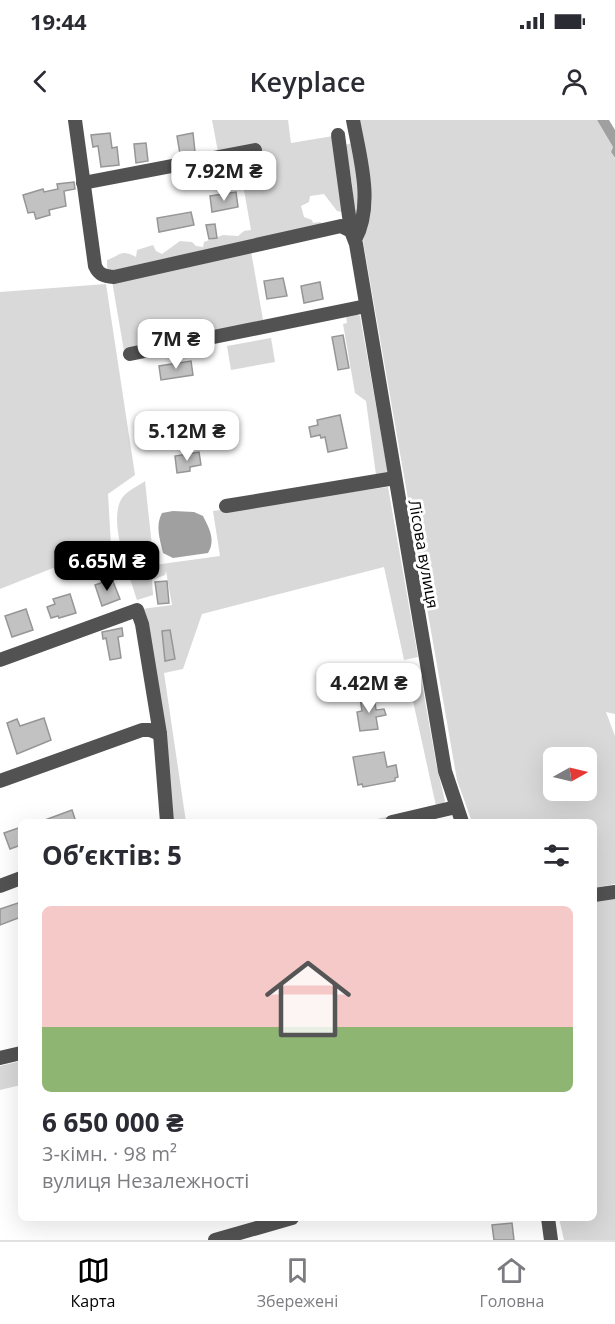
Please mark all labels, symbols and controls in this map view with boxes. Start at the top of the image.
text: 19:44 [30,6,87,36]
text: Keyplace [249,63,366,100]
icon: back [24,65,57,98]
icon: person [558,65,591,98]
pin: 7.92M ₴ [169,151,279,202]
text: 7.92M ₴ [185,157,263,184]
pin: 7M ₴ [140,319,212,370]
text: 7M ₴ [152,325,200,352]
pin: 5.12M ₴ [132,411,242,462]
text: 5.12M ₴ [148,417,226,444]
street label: Лісова вулиця [404,498,444,610]
pin: 6.65M ₴ [52,541,162,592]
text: 6.65M ₴ [68,547,146,574]
pin: 4.42M ₴ [314,663,424,714]
text: 4.42M ₴ [330,669,408,696]
north arrow [543,747,597,801]
map controls [543,747,597,801]
text: Об’єктів: 5 [42,837,182,873]
icon: filters [540,839,573,872]
icon: home [254,945,362,1053]
text: 6 650 000 ₴ [42,1104,184,1140]
text: 3-кімн. · 98 m² [42,1140,177,1167]
text: вулиця Незалежності [42,1167,249,1194]
tab: Карта [71,1254,115,1312]
tab: Збережені [257,1254,338,1312]
tab: Головна [479,1254,544,1312]

